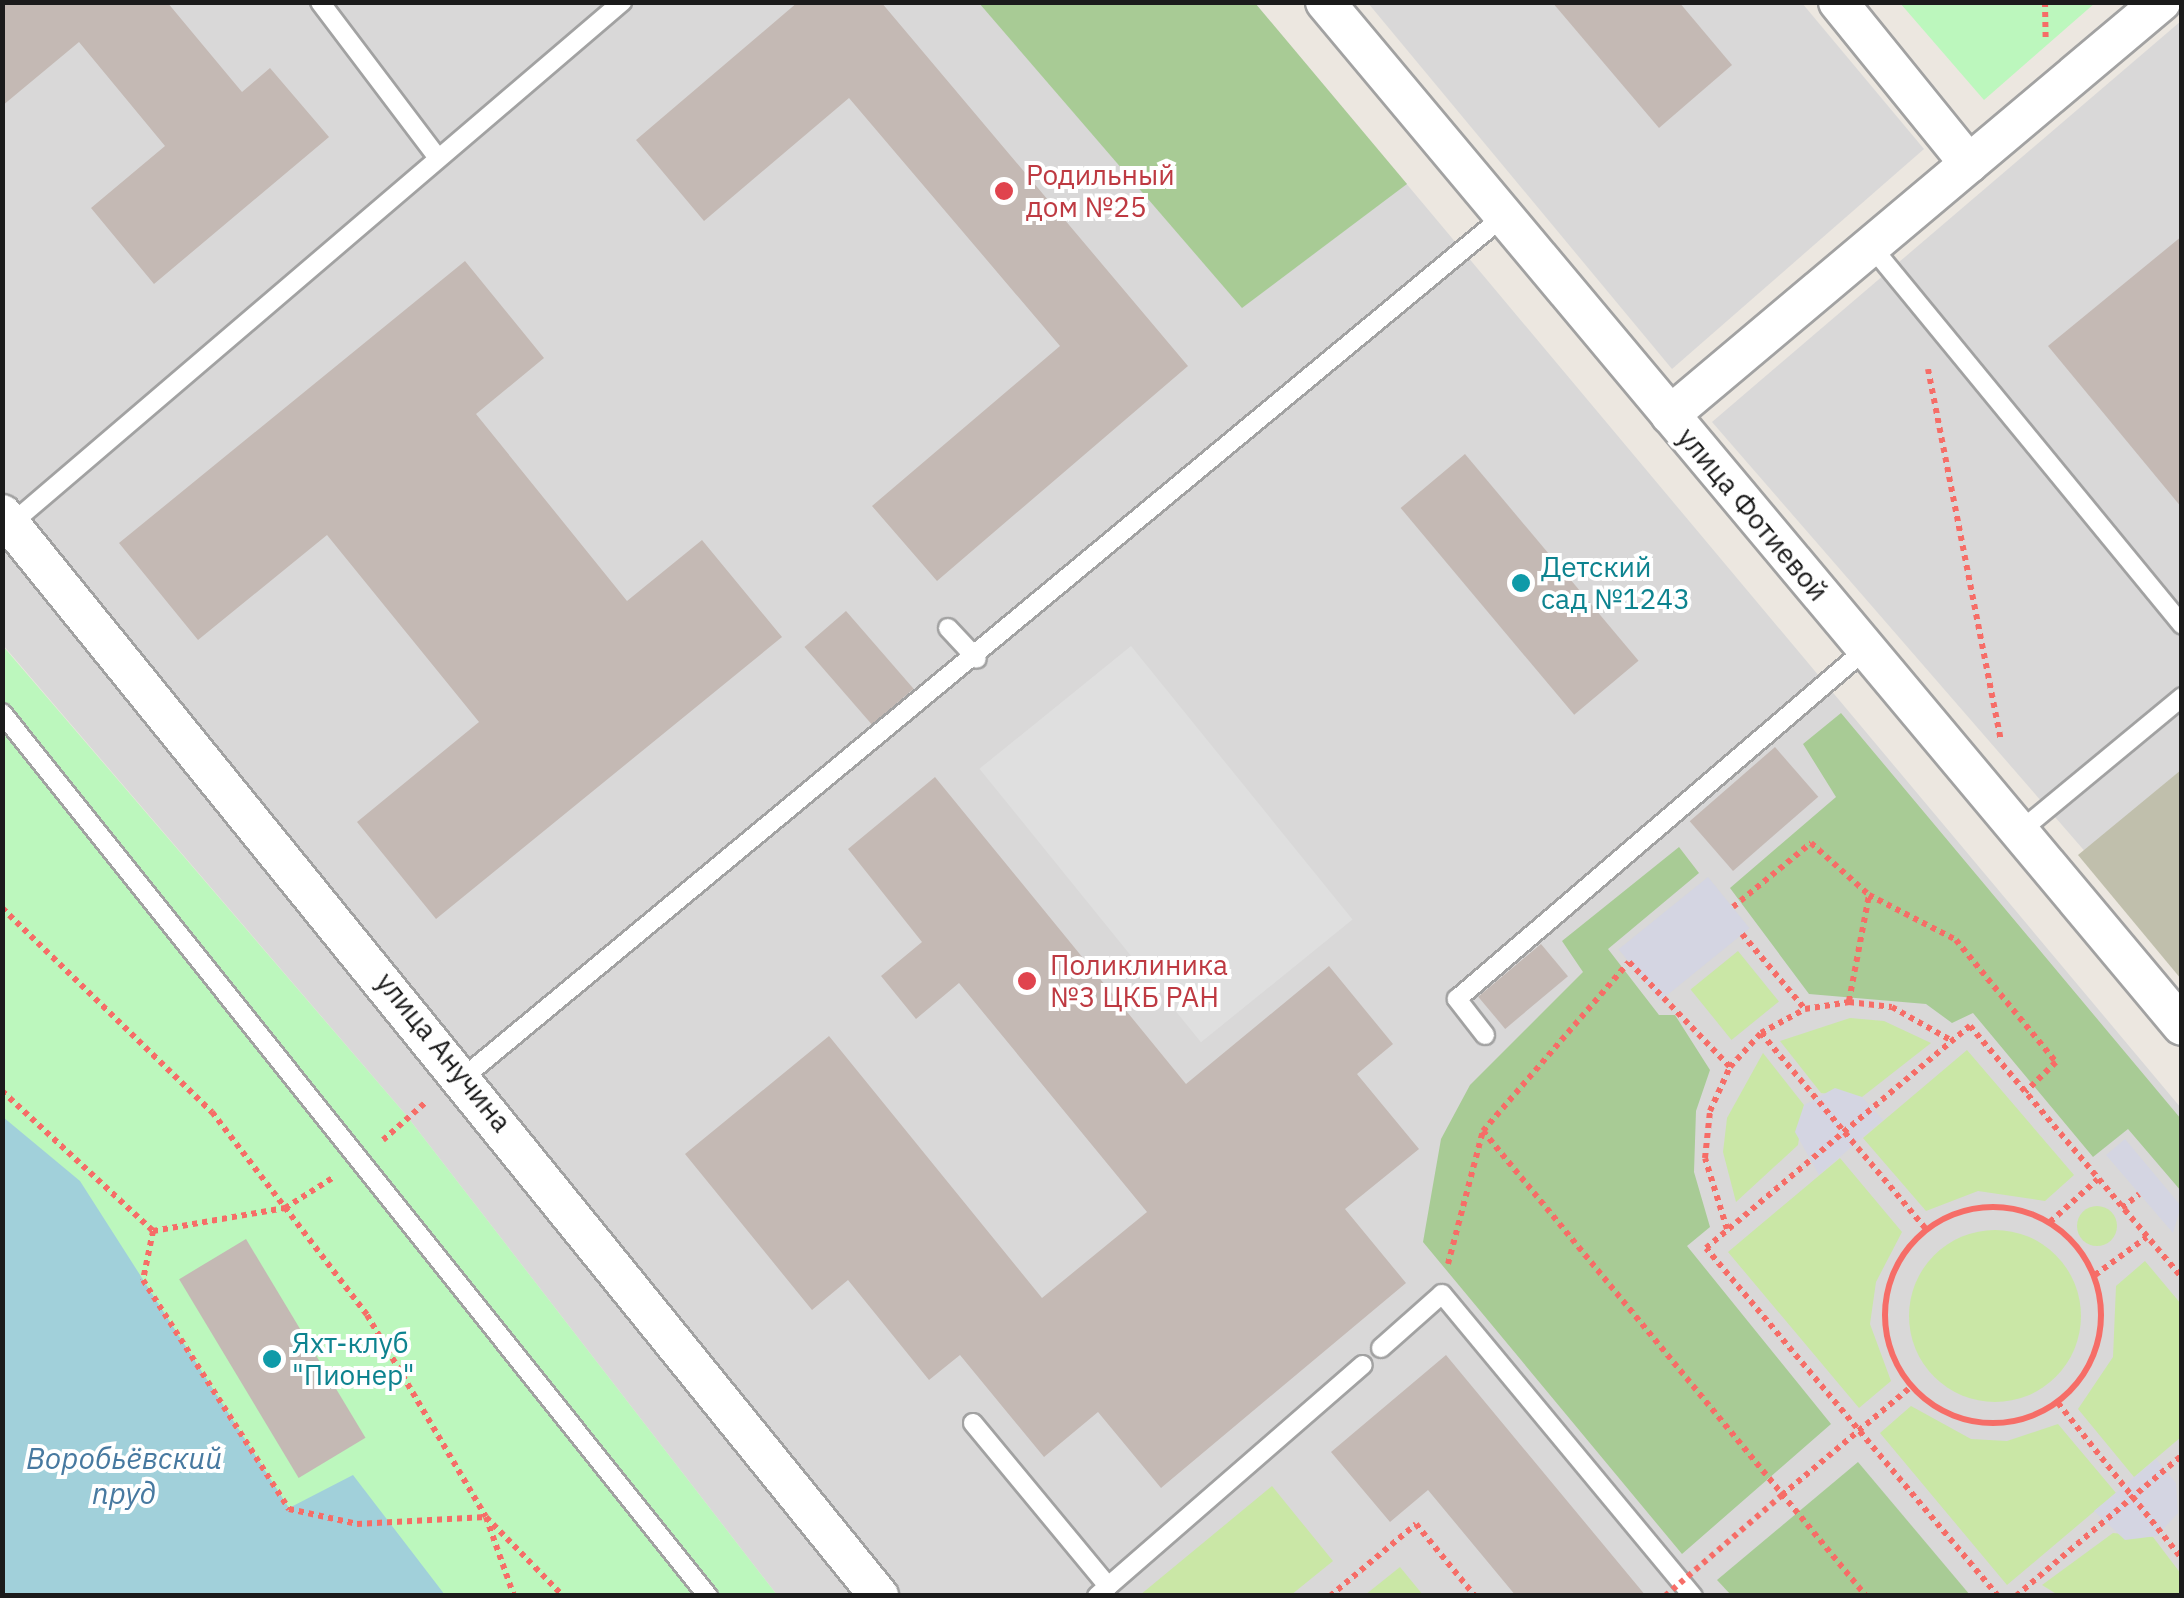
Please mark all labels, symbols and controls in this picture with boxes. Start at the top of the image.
place label: Родильный дом №25 [1026,158,1175,224]
marker: Родильный дом №25 [991,178,1017,204]
street label: улица Фотиевой [1671,420,1835,608]
place label: Детский сад №1243 [1541,550,1690,616]
marker: Детский сад №1243 [1510,572,1532,594]
place label: Поликлиника №3 ЦКБ РАН [1050,948,1228,1014]
street label: улица Анучина [369,965,519,1139]
marker: Поликлиника №3 ЦКБ РАН [1014,968,1040,994]
place label: Яхт-клуб "Пионер" [292,1326,415,1392]
marker: Яхт-клуб "Пионер" [261,1348,283,1370]
water label: Воробьёвский пруд [26,1440,222,1510]

